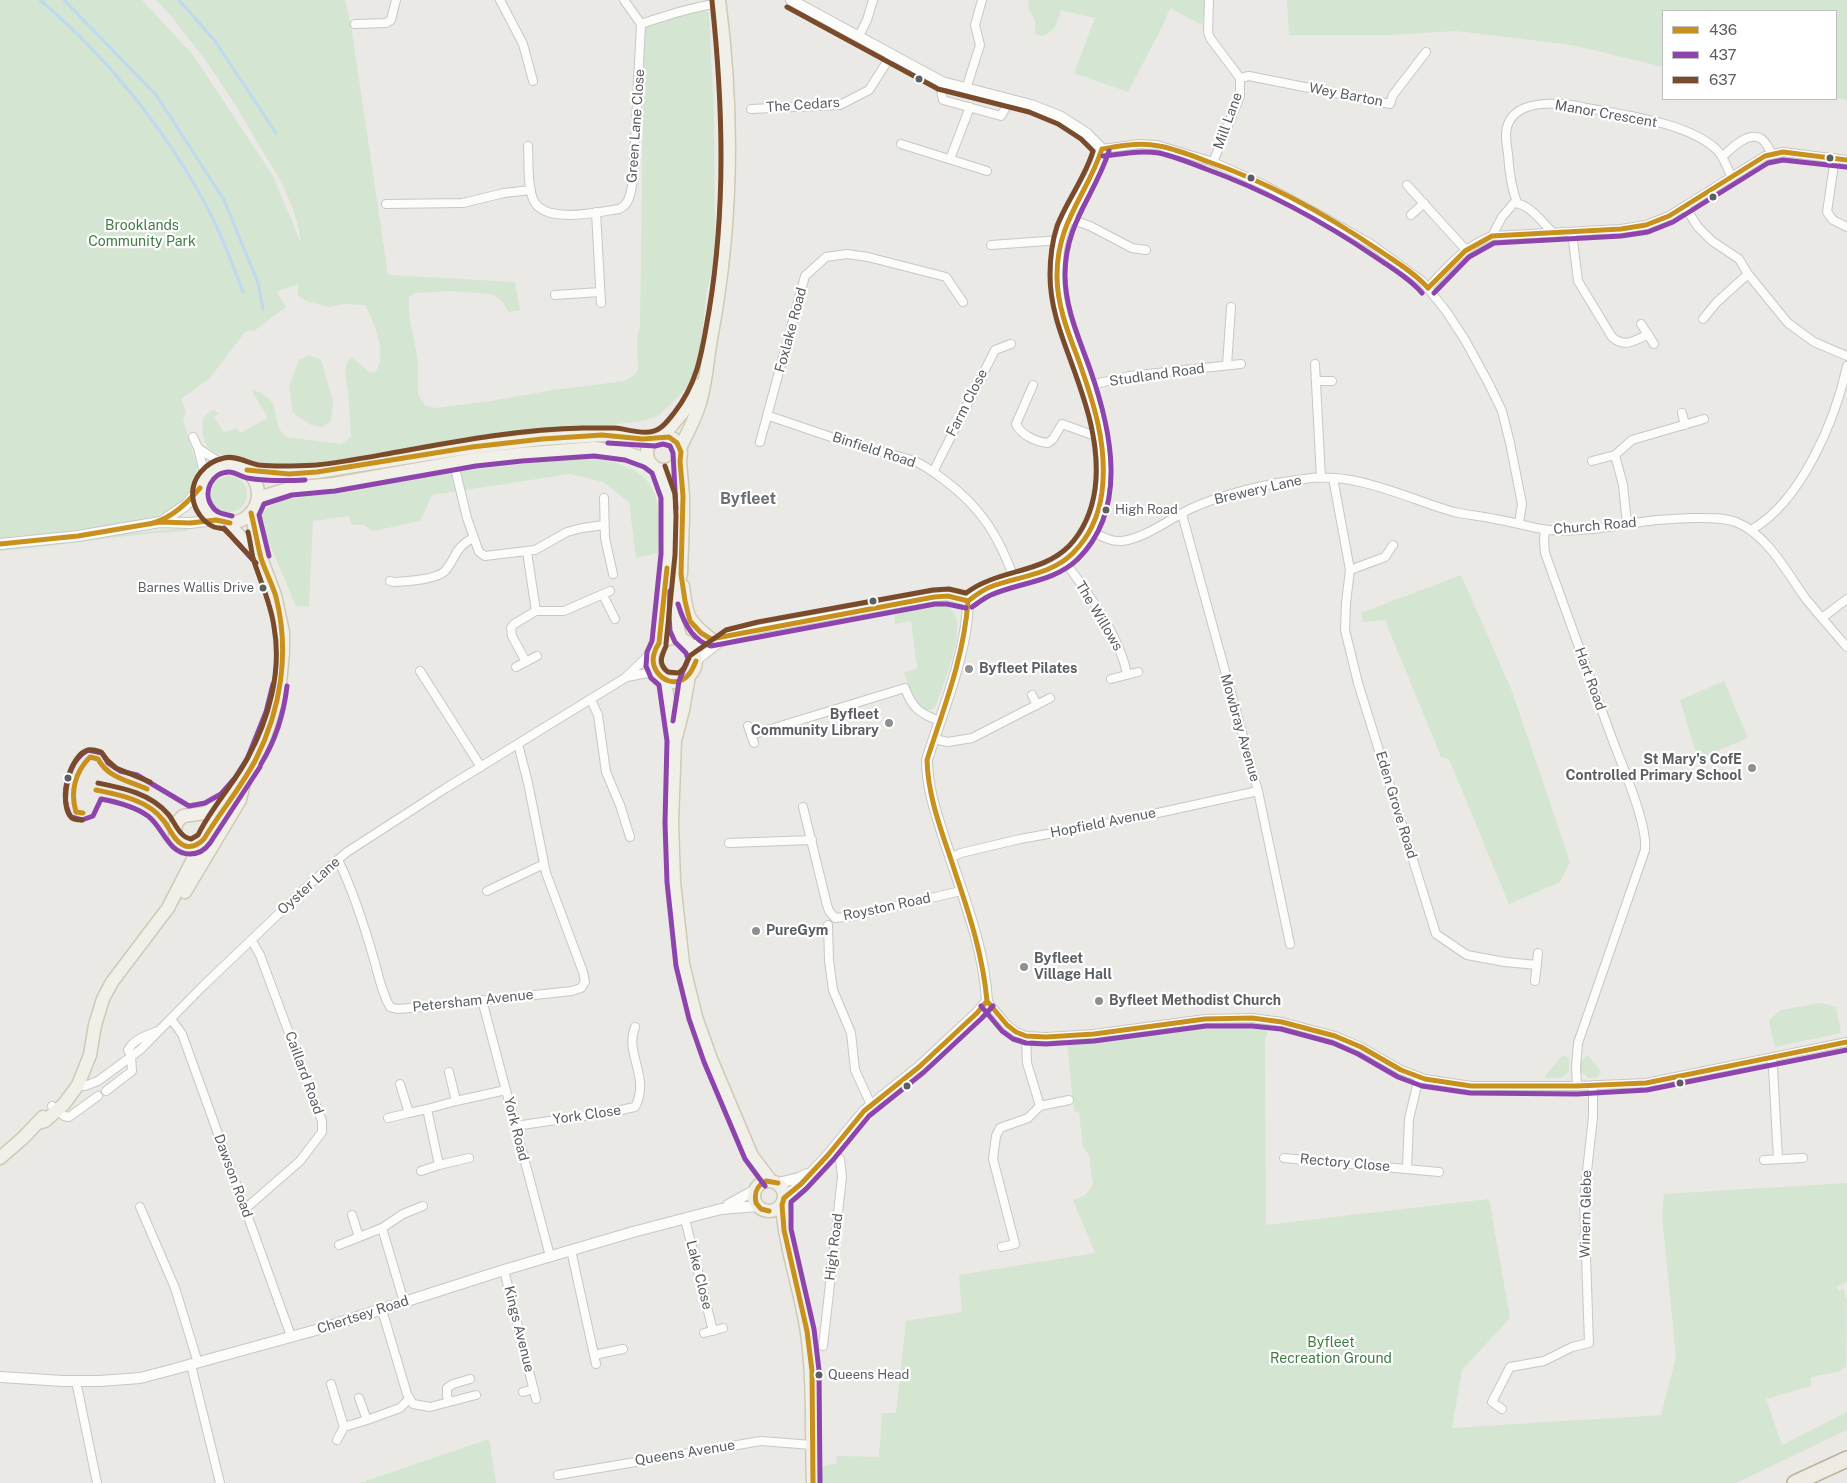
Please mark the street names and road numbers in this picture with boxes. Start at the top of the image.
street label: Green Lane Close [624,68,648,184]
street label: Wey Barton [1308,80,1384,110]
street label: Mill Lane [1210,90,1246,152]
street label: The Cedars [766,94,840,116]
street label: Manor Crescent [1554,97,1658,131]
street label: Foxlake Road [772,286,810,374]
street label: Studland Road [1108,360,1206,390]
street label: Farm Close [943,367,991,439]
street label: Binfield Road [830,429,918,471]
street label: Brewery Lane [1213,472,1303,508]
street label: Church Road [1553,514,1637,538]
street label: The Willows [1072,578,1126,654]
street label: Hart Road [1571,645,1609,713]
street label: Mowbray Avenue [1217,672,1263,784]
street label: Eden Grove Road [1372,749,1420,861]
street label: Hopfield Avenue [1049,805,1157,841]
street label: Oyster Lane [274,854,344,918]
street label: Royston Road [842,890,932,924]
street label: Petersham Avenue [412,986,534,1016]
street label: Caillard Road [281,1029,327,1117]
street label: York Road [500,1095,532,1163]
street label: York Close [552,1102,622,1128]
street label: Dawson Road [210,1132,256,1220]
street label: Rectory Close [1299,1151,1391,1175]
street label: Winern Glebe [1577,1170,1595,1258]
street label: High Road [822,1212,846,1282]
street label: Lake Close [682,1239,716,1311]
street label: Kings Avenue [500,1284,538,1374]
street label: Chertsey Road [315,1292,411,1338]
street label: Queens Avenue [634,1437,736,1469]

